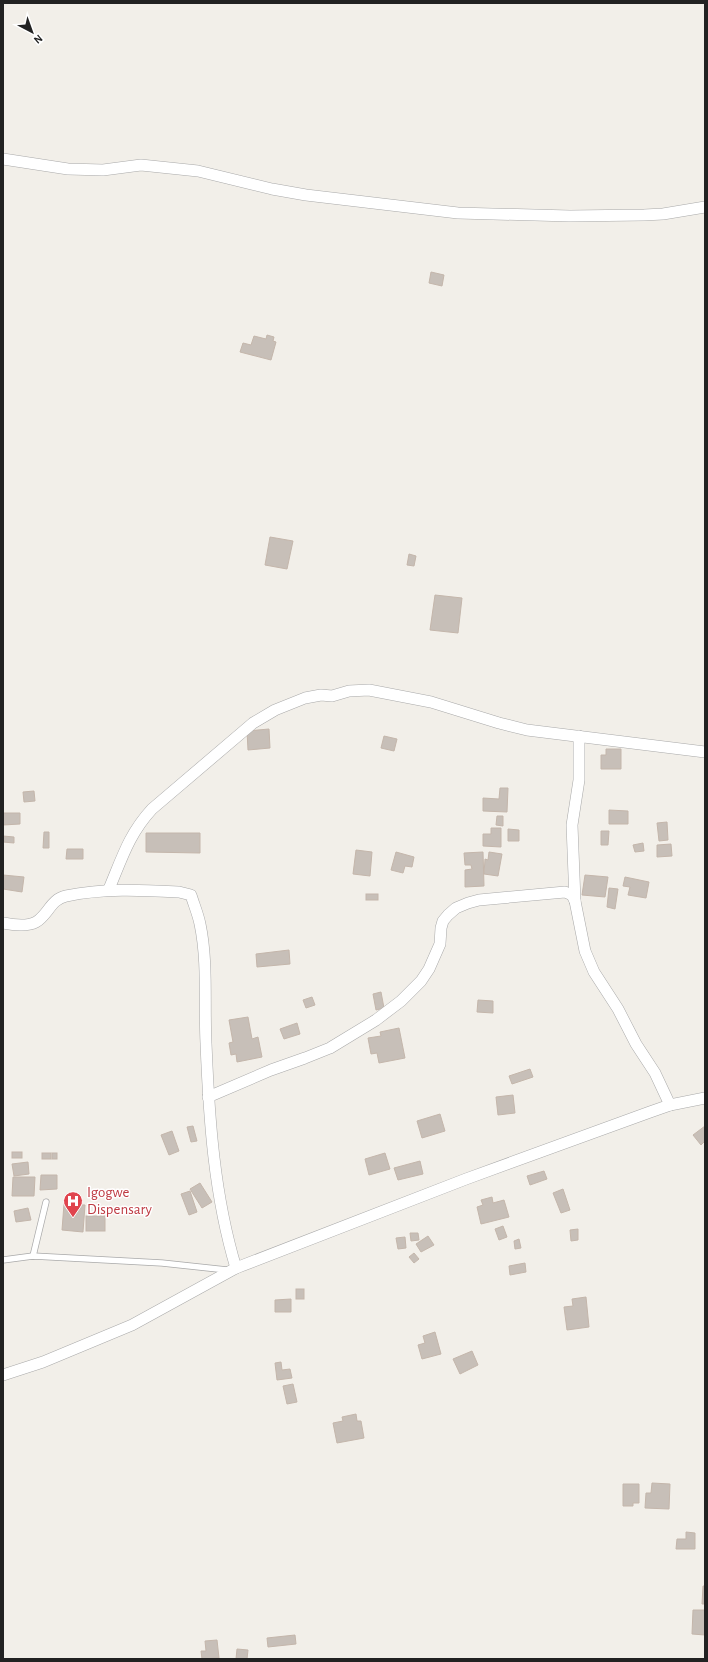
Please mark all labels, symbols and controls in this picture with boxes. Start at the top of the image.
north arrow [12,12,52,52]
text: N [32,33,45,46]
place label: Igogwe Dispensary [87,1185,153,1217]
hospital icon: Igogwe Dispensary [62,1190,84,1218]

